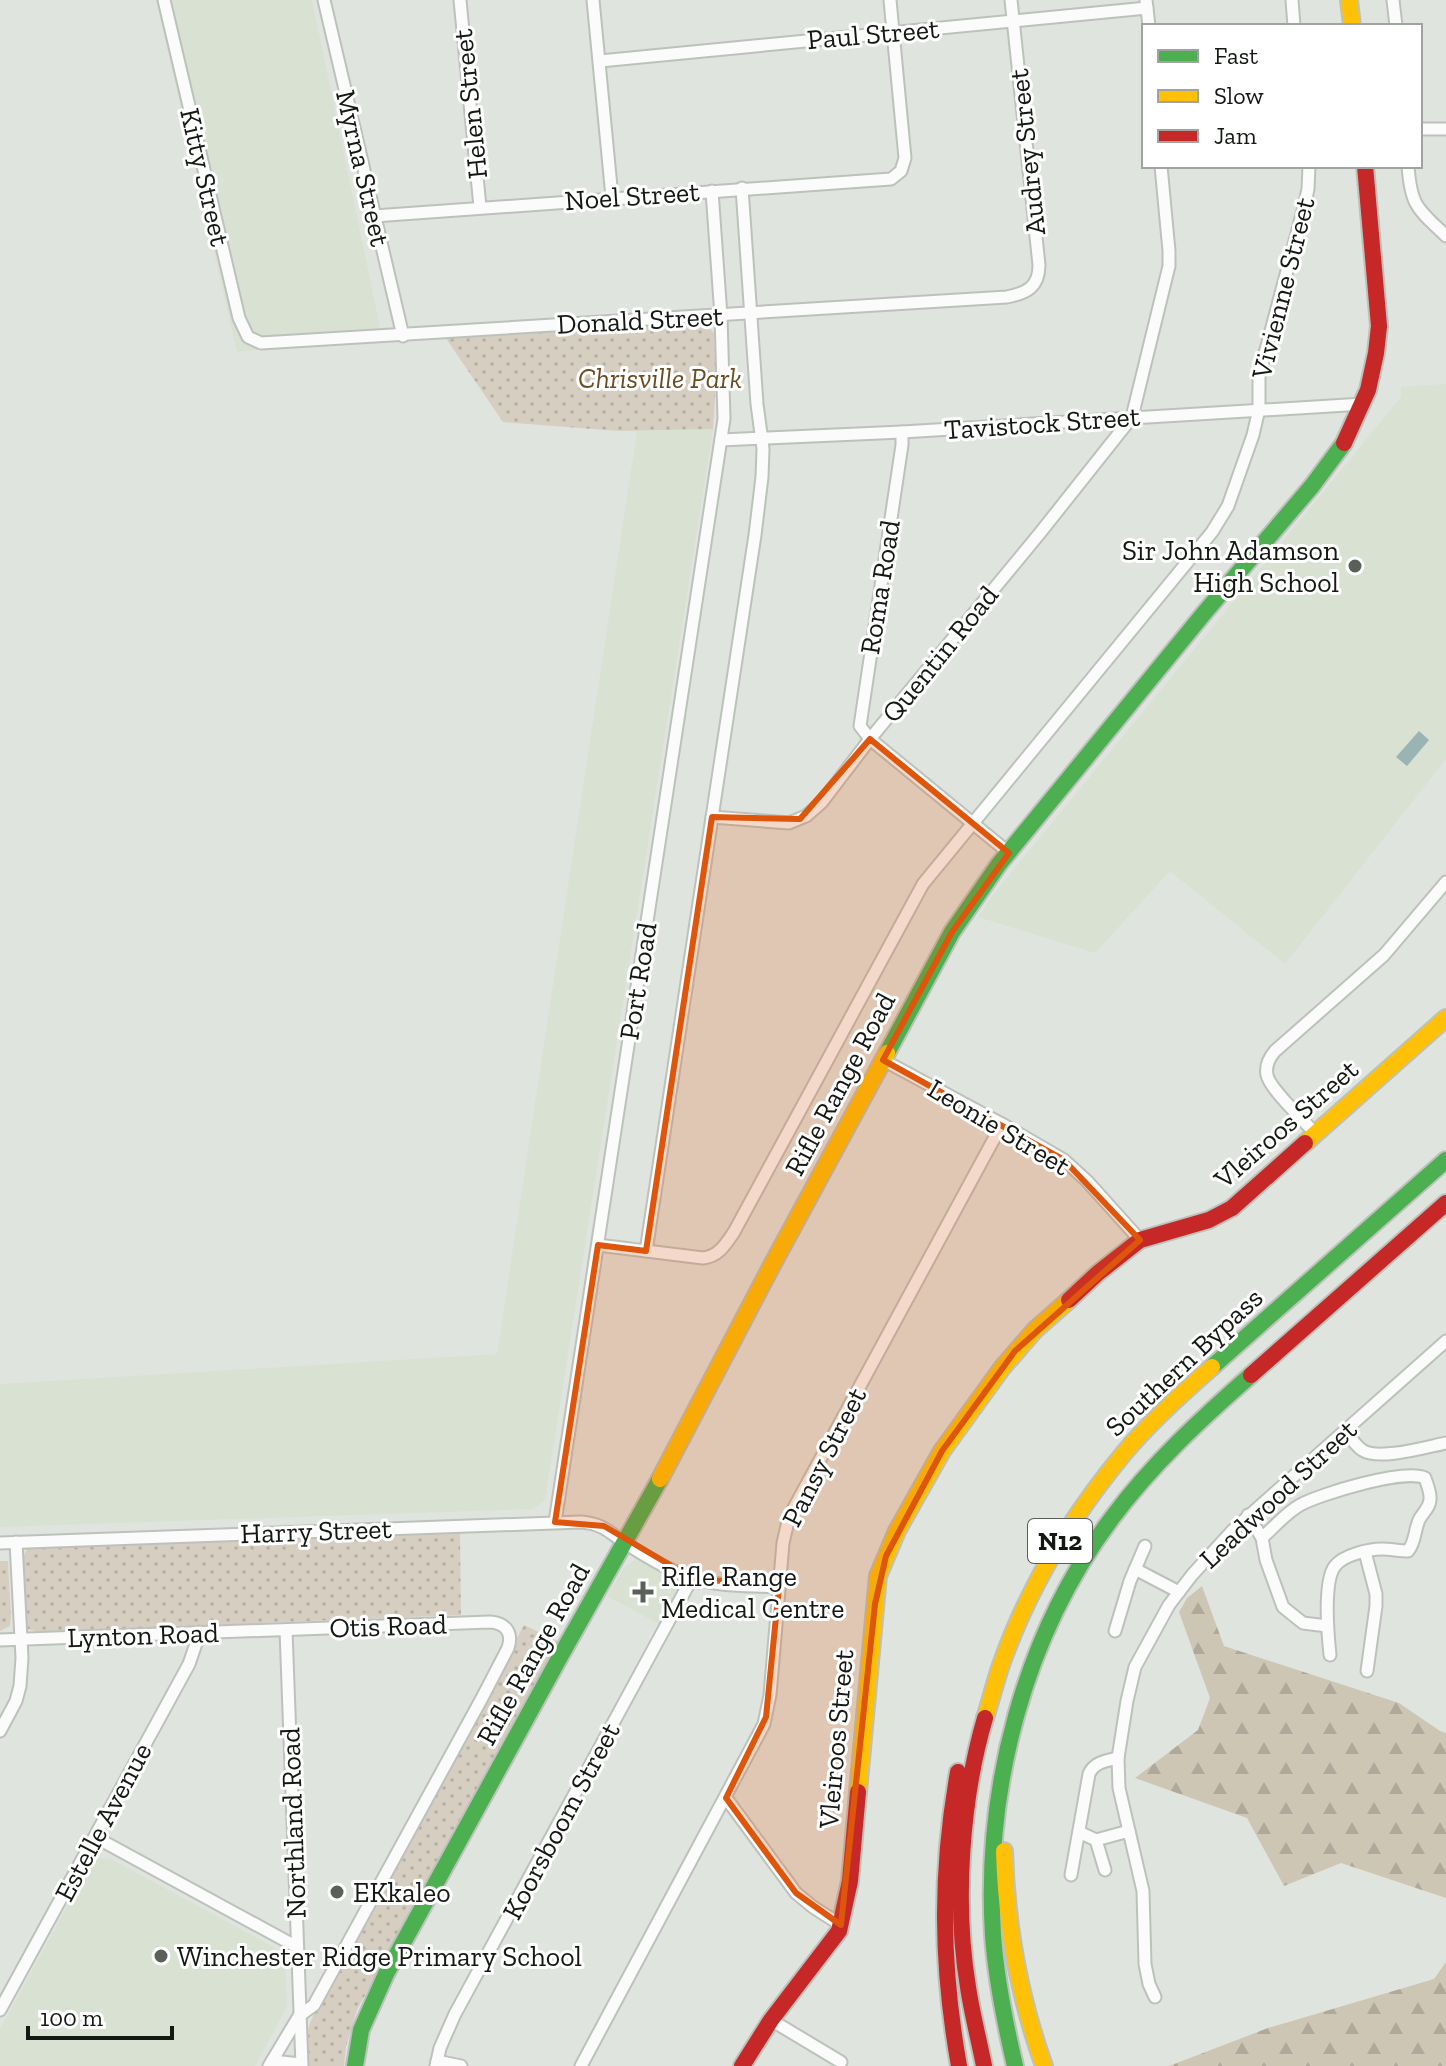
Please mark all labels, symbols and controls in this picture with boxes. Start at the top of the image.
street label: Paul Street [805,12,941,56]
legend [1142,24,1422,168]
street label: Helen Street [446,27,494,181]
text: Fast [1214,41,1258,70]
street label: Audrey Street [1002,67,1052,237]
text: Slow [1214,81,1264,110]
street label: Myrna Street [329,87,397,250]
street label: Kitty Street [173,105,237,250]
text: Jam [1214,121,1257,150]
street label: Noel Street [563,175,701,217]
street label: Vivienne Street [1244,193,1322,383]
street label: Donald Street [556,299,725,341]
park label: Chrisville Park [578,362,742,395]
street label: Tavistock Street [943,400,1142,446]
street label: Roma Road [853,517,907,657]
place label: Sir John Adamson High School [1122,534,1339,599]
marker: Sir John Adamson High School [1346,557,1364,575]
street label: Quentin Road [875,579,1005,729]
street label: Port Road [612,920,664,1042]
street label: Rifle Range Road [778,987,902,1181]
street label: Vleiroos Street [1207,1052,1365,1196]
street label: Leonie Street [922,1072,1077,1183]
street label: Southern Bypass [1099,1281,1269,1443]
street label: Pansy Street [775,1381,873,1532]
street label: Leadwood Street [1193,1412,1364,1575]
street label: Harry Street [240,1512,393,1550]
road number: N12 [1028,1519,1092,1563]
street label: Rifle Range Road [469,1557,597,1751]
place label: Rifle Range Medical Centre [661,1560,844,1625]
marker: Rifle Range Medical Centre [632,1581,654,1603]
street label: Otis Road [329,1607,447,1645]
street label: Lynton Road [67,1616,219,1654]
street label: Vleiroos Street [812,1648,860,1831]
street label: Koorsboom Street [495,1716,627,1925]
street label: Northland Road [273,1727,313,1919]
street label: Estelle Avenue [47,1737,159,1907]
place label: EKkaleo [353,1876,451,1909]
marker: EKkaleo [328,1883,346,1901]
place label: Winchester Ridge Primary School [177,1940,582,1973]
marker: Winchester Ridge Primary School [152,1947,170,1965]
scale bar [28,1990,172,2040]
text: 100 m [40,2003,103,2032]

